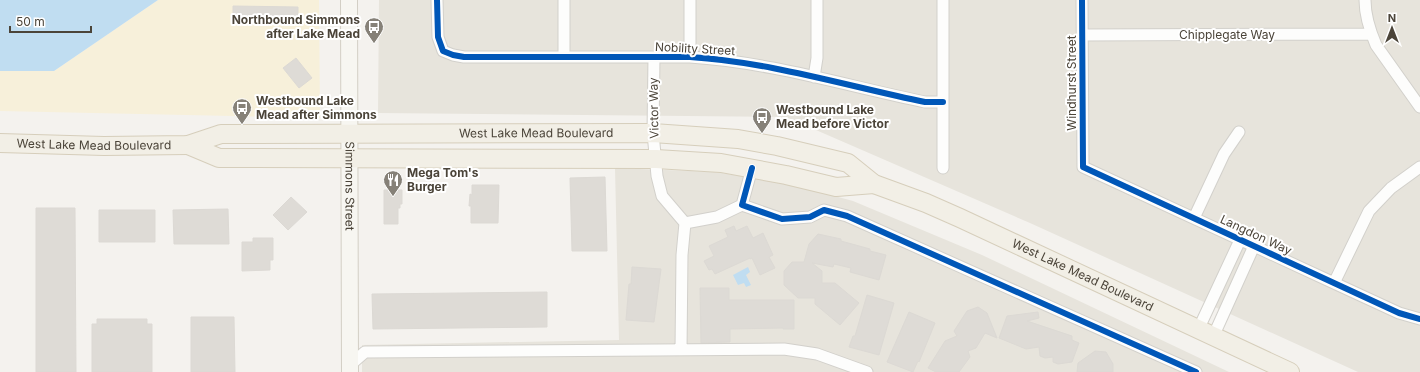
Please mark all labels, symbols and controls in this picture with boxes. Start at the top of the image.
scale bar [10,8,91,34]
north arrow [1372,8,1412,48]
text: N [1388,11,1396,25]
place label: Northbound Simmons after Lake Mead [232,12,360,41]
text: 50 m [16,14,45,29]
bus stop icon: Northbound Simmons after Lake Mead [363,16,385,44]
street label: Chipplegate Way [1179,27,1275,42]
street label: Windhurst Street [1064,35,1079,131]
street label: Nobility Street [654,39,736,58]
street label: Victor Way [645,77,662,139]
place label: Westbound Lake Mead after Simmons [256,93,377,122]
bus stop icon: Westbound Lake Mead after Simmons [231,97,253,125]
place label: Westbound Lake Mead before Victor [776,102,889,131]
bus stop icon: Westbound Lake Mead before Victor [751,106,773,134]
street label: West Lake Mead Boulevard [459,125,613,140]
street label: West Lake Mead Boulevard [17,135,171,153]
street label: Simmons Street [342,141,358,231]
place label: Mega Tom's Burger [407,165,479,194]
restaurant icon: Mega Tom's Burger [382,169,404,197]
street label: Langdon Way [1218,211,1295,258]
street label: West Lake Mead Boulevard [1010,235,1156,314]

